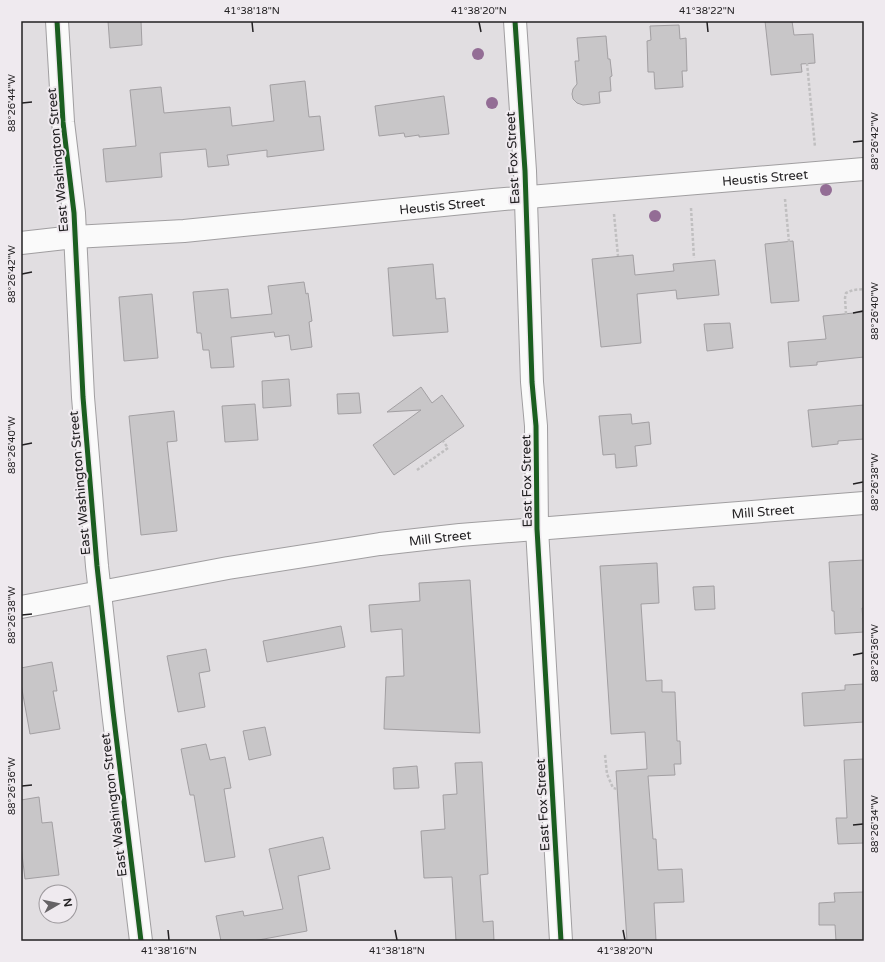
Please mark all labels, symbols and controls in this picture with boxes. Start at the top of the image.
text: 41°38'18"N [224,5,280,17]
text: 41°38'20"N [451,5,507,17]
text: 41°38'22"N [679,5,735,17]
text: 88°26'44"W [6,74,18,132]
street label: East Washington Street [44,87,72,233]
street label: East Fox Street [503,111,523,205]
text: 88°26'42"W [869,112,881,170]
street label: Heustis Street [721,167,809,190]
street label: Heustis Street [399,194,486,218]
text: 88°26'42"W [6,245,18,303]
text: 88°26'40"W [869,282,881,340]
street label: East Washington Street [66,410,94,556]
text: 88°26'40"W [6,416,18,474]
street label: East Fox Street [518,434,536,527]
text: 88°26'38"W [869,453,881,511]
street label: Mill Street [731,502,795,522]
street label: Mill Street [408,527,472,550]
text: 88°26'38"W [6,586,18,644]
text: 88°26'36"W [869,624,881,682]
street label: East Washington Street [97,732,131,878]
text: 88°26'36"W [6,757,18,815]
street label: East Fox Street [533,758,553,852]
text: 88°26'34"W [869,795,881,853]
north arrow [38,884,78,924]
text: N [60,897,74,908]
text: 41°38'16"N [141,945,197,957]
text: 41°38'18"N [369,945,425,957]
text: 41°38'20"N [597,945,653,957]

